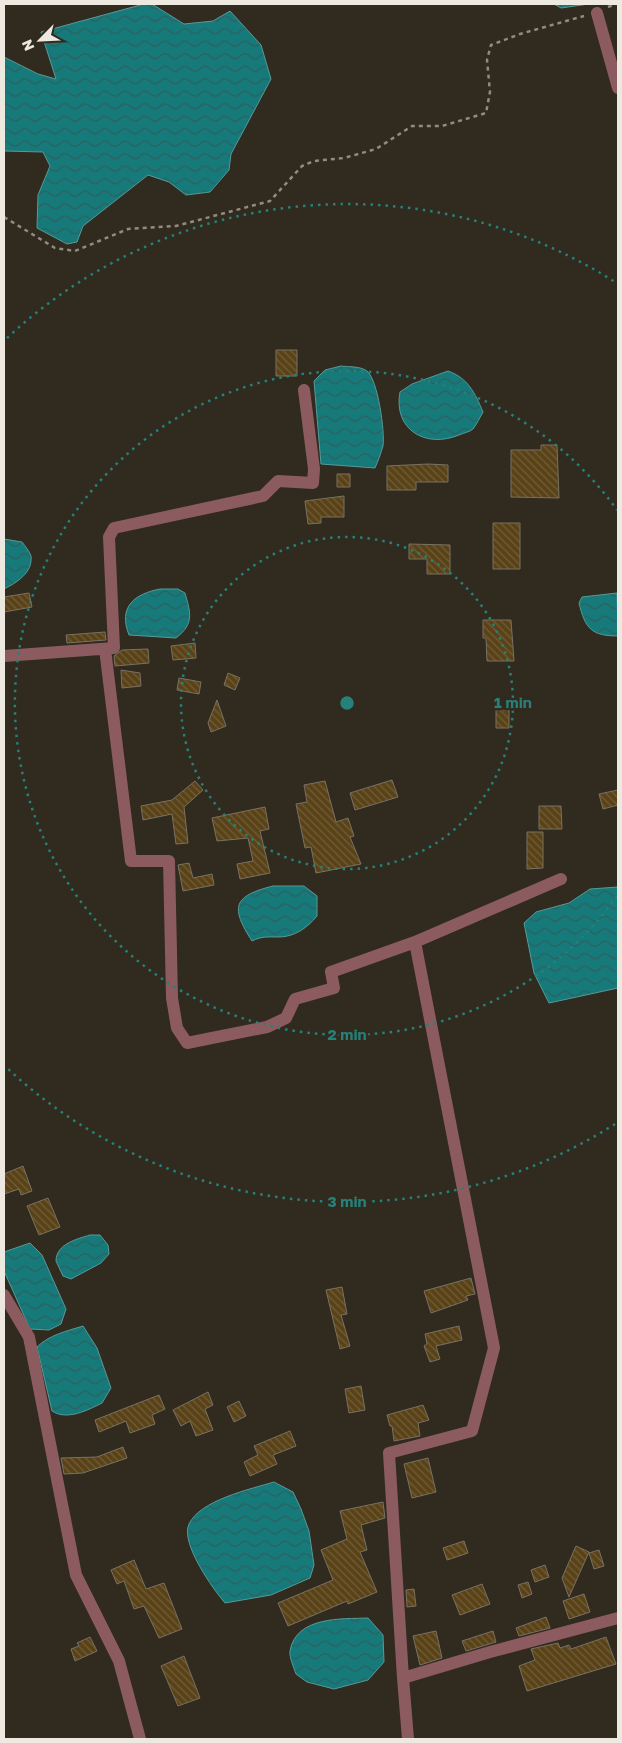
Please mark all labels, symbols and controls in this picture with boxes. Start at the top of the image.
north arrow [15,15,65,65]
text: N [18,37,38,54]
text: 1 min [494,693,532,711]
centre of rings [338,694,356,712]
text: 2 min [327,1025,367,1043]
text: 3 min [327,1192,367,1210]

